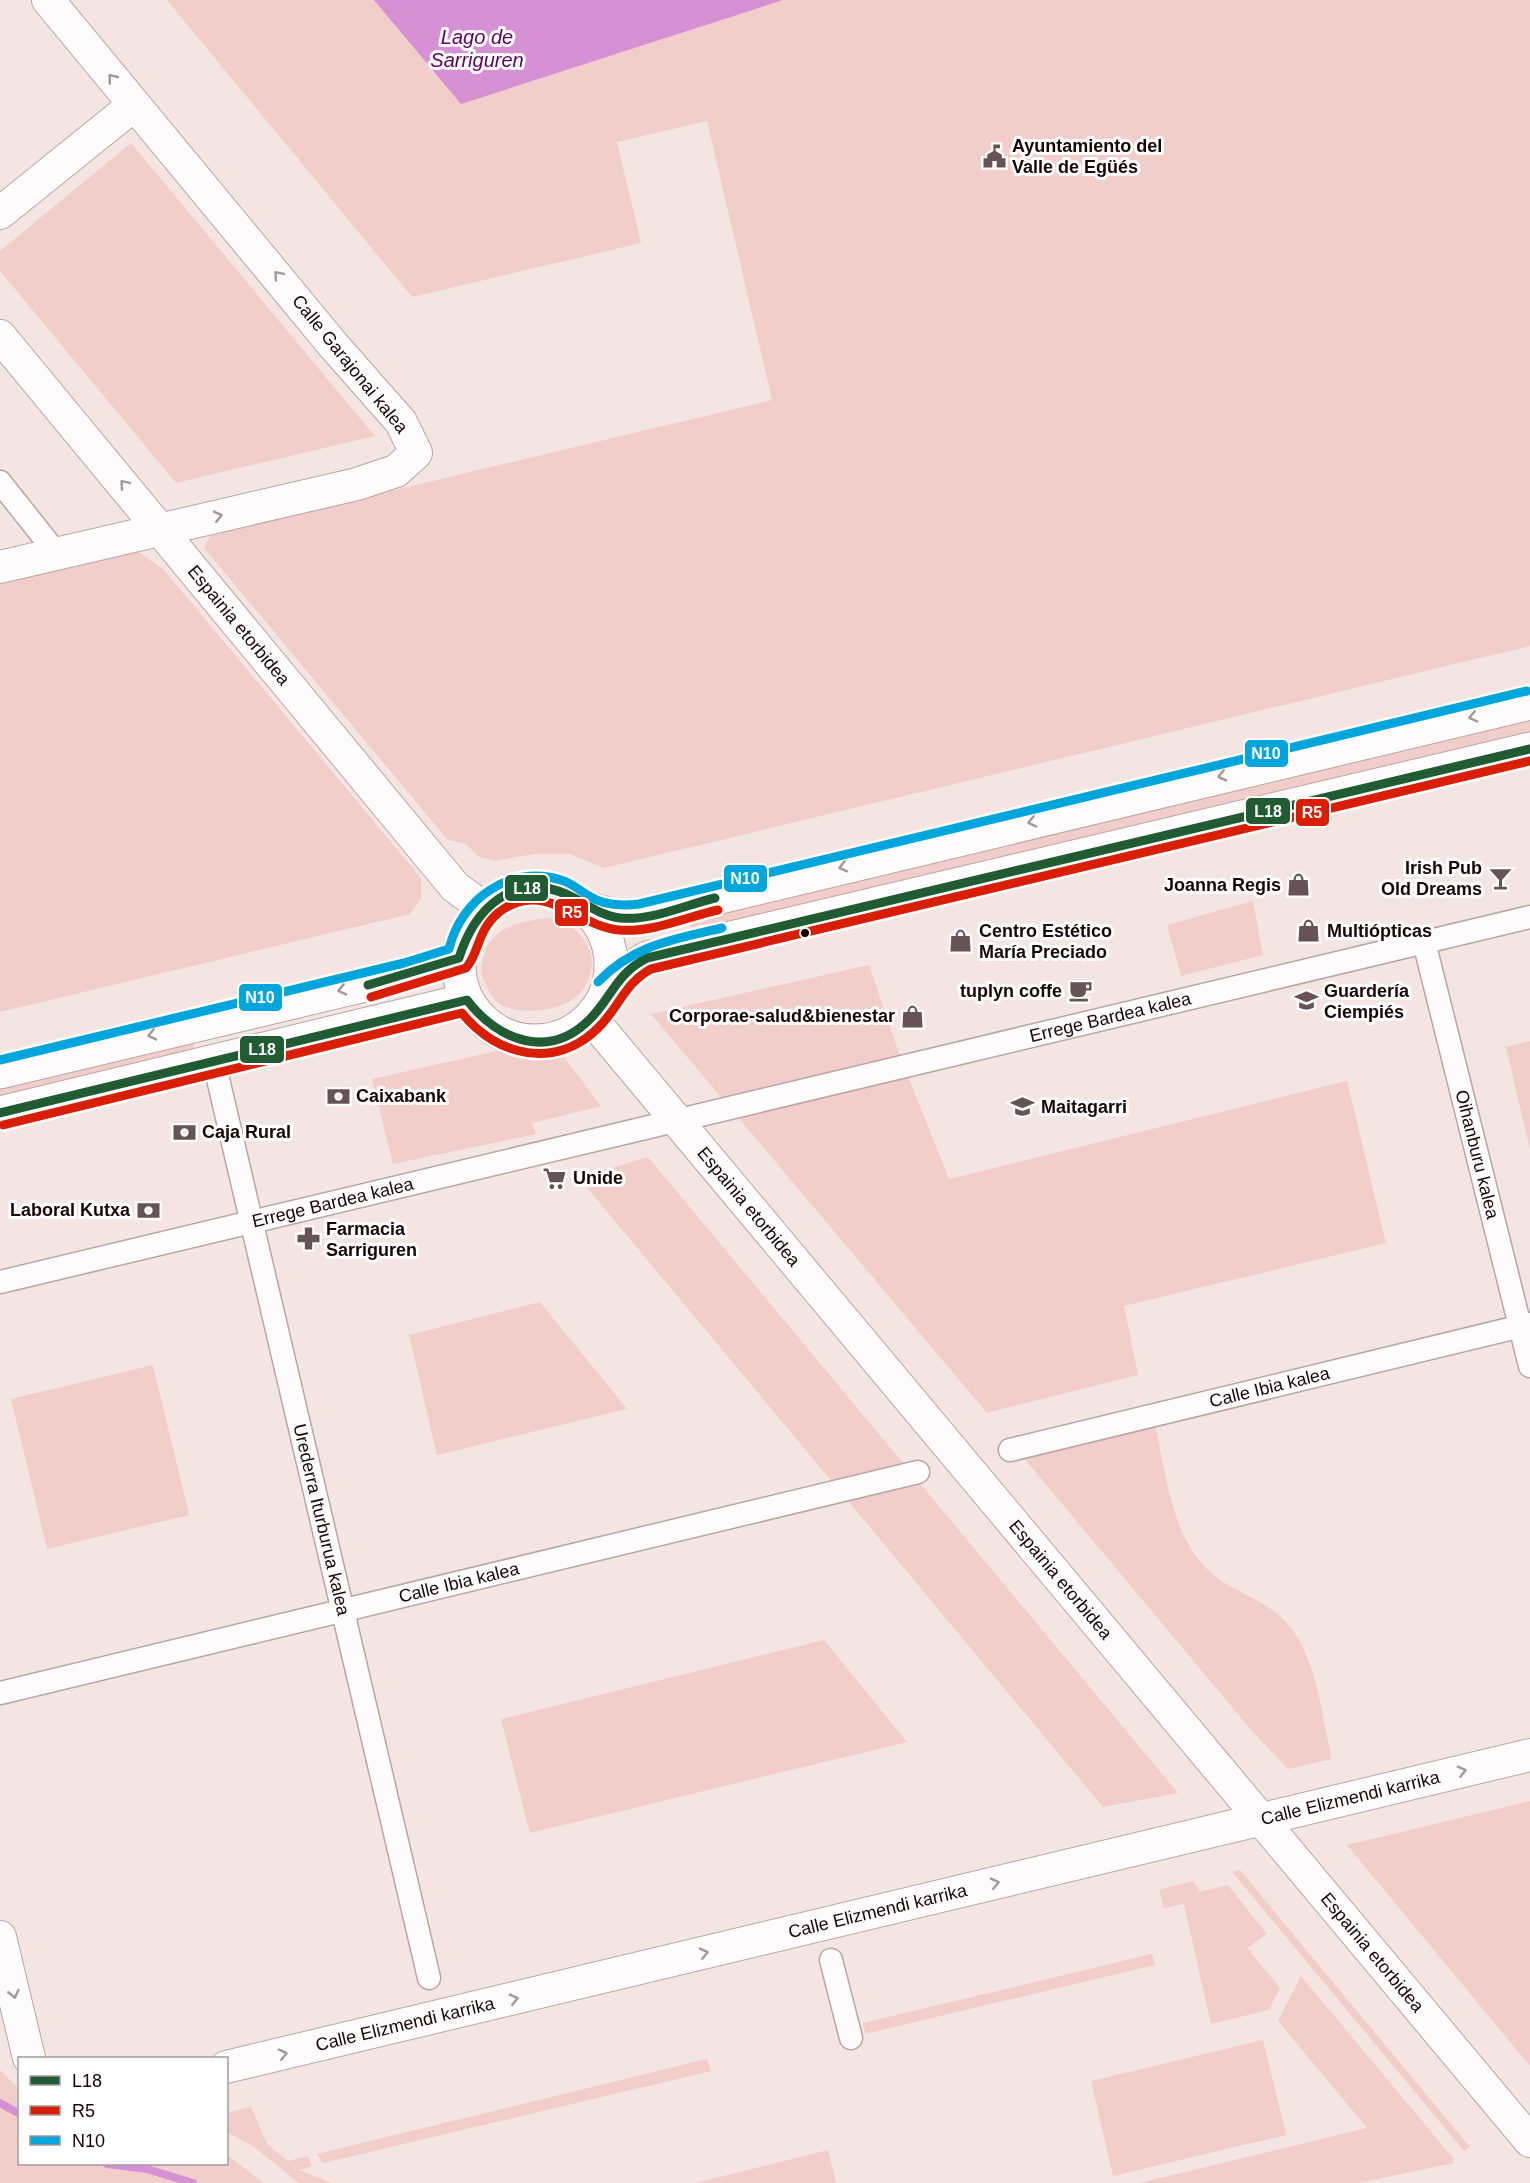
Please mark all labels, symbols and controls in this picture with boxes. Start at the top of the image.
water label: Lago de Sarriguren [430,26,524,71]
one-way arrow [108,74,119,85]
place label: Ayuntamiento del Valle de Egüés [1012,136,1162,177]
public building icon: Ayuntamiento del Valle de Egüés [981,143,1007,169]
one-way arrow [274,271,285,282]
street label: Calle Garajonai kalea [288,291,413,438]
one-way arrow [120,480,131,491]
one-way arrow [213,510,223,523]
street label: Espainia etorbidea [184,561,295,690]
one-way arrow [1468,709,1478,722]
line badge: N10 [1244,739,1289,768]
text: N10 [1251,745,1281,762]
one-way arrow [1217,769,1227,782]
line badge: L18 [1245,797,1291,825]
line badge: R5 [1295,798,1330,827]
text: L18 [1254,803,1282,820]
text: R5 [1302,804,1322,821]
one-way arrow [1028,814,1038,827]
place label: Irish Pub Old Dreams [1381,858,1482,899]
one-way arrow [838,859,848,872]
line badge: N10 [723,864,768,893]
bar icon: Irish Pub Old Dreams [1487,865,1513,891]
text: N10 [730,870,760,887]
shop icon: Joanna Regis [1286,872,1312,898]
line badge: L18 [504,874,549,902]
place label: Joanna Regis [1164,875,1281,895]
text: L18 [513,880,541,897]
line badge: R5 [554,898,589,927]
text: R5 [562,904,582,921]
shop icon: Multiópticas [1296,918,1322,944]
place label: Centro Estético María Preciado [979,921,1112,962]
place label: Multiópticas [1327,921,1432,941]
unlabelled marker [799,927,811,939]
shop icon: Centro Estético María Preciado [948,928,974,954]
cafe icon: tuplyn coffe [1067,978,1093,1004]
place label: tuplyn coffe [960,981,1062,1001]
place label: Guardería Ciempiés [1324,981,1410,1022]
line badge: N10 [238,983,283,1012]
one-way arrow [337,983,347,996]
street label: Errege Bardea kalea [1028,988,1194,1046]
school or university icon: Guardería Ciempiés [1293,988,1319,1014]
text: N10 [245,989,275,1006]
shop icon: Corporae-salud&bienestar [900,1003,926,1029]
place label: Corporae-salud&bienestar [669,1006,895,1026]
one-way arrow [148,1028,158,1041]
line badge: L18 [239,1035,285,1064]
text: L18 [248,1041,276,1058]
bank icon: Caixabank [325,1083,351,1109]
place label: Caixabank [356,1086,447,1106]
street label: Oihanburu kalea [1451,1088,1503,1222]
school or university icon: Maitagarri [1010,1094,1036,1120]
place label: Maitagarri [1041,1097,1127,1117]
bank icon: Caja Rural [171,1119,197,1145]
place label: Caja Rural [202,1122,291,1142]
street label: Espainia etorbidea [693,1143,805,1271]
supermarket icon: Unide [542,1165,568,1191]
place label: Unide [573,1168,623,1188]
street label: Errege Bardea kalea [250,1173,416,1231]
bank icon: Laboral Kutxa [135,1197,161,1223]
place label: Laboral Kutxa [10,1200,131,1220]
place label: Farmacia Sarriguren [326,1219,417,1260]
pharmacy icon: Farmacia Sarriguren [295,1226,321,1252]
street label: Calle Ibia kalea [1207,1363,1333,1411]
street label: Urederra Iturburua kalea [289,1422,354,1618]
street label: Espainia etorbidea [1005,1516,1117,1644]
street label: Calle Ibia kalea [397,1558,522,1607]
one-way arrow [1456,1766,1466,1779]
street label: Calle Elizmendi karrika [1259,1767,1443,1829]
one-way arrow [990,1878,1000,1891]
street label: Calle Elizmendi karrika [786,1880,970,1942]
street label: Espainia etorbidea [1317,1889,1428,2017]
one-way arrow [698,1948,708,1961]
one-way arrow [6,1989,19,1999]
street label: Calle Elizmendi karrika [314,1993,497,2055]
one-way arrow [509,1993,519,2006]
one-way arrow [278,2048,288,2061]
legend [18,2057,228,2165]
text: L18 [72,2071,102,2091]
text: R5 [72,2101,95,2121]
text: N10 [72,2131,105,2151]

